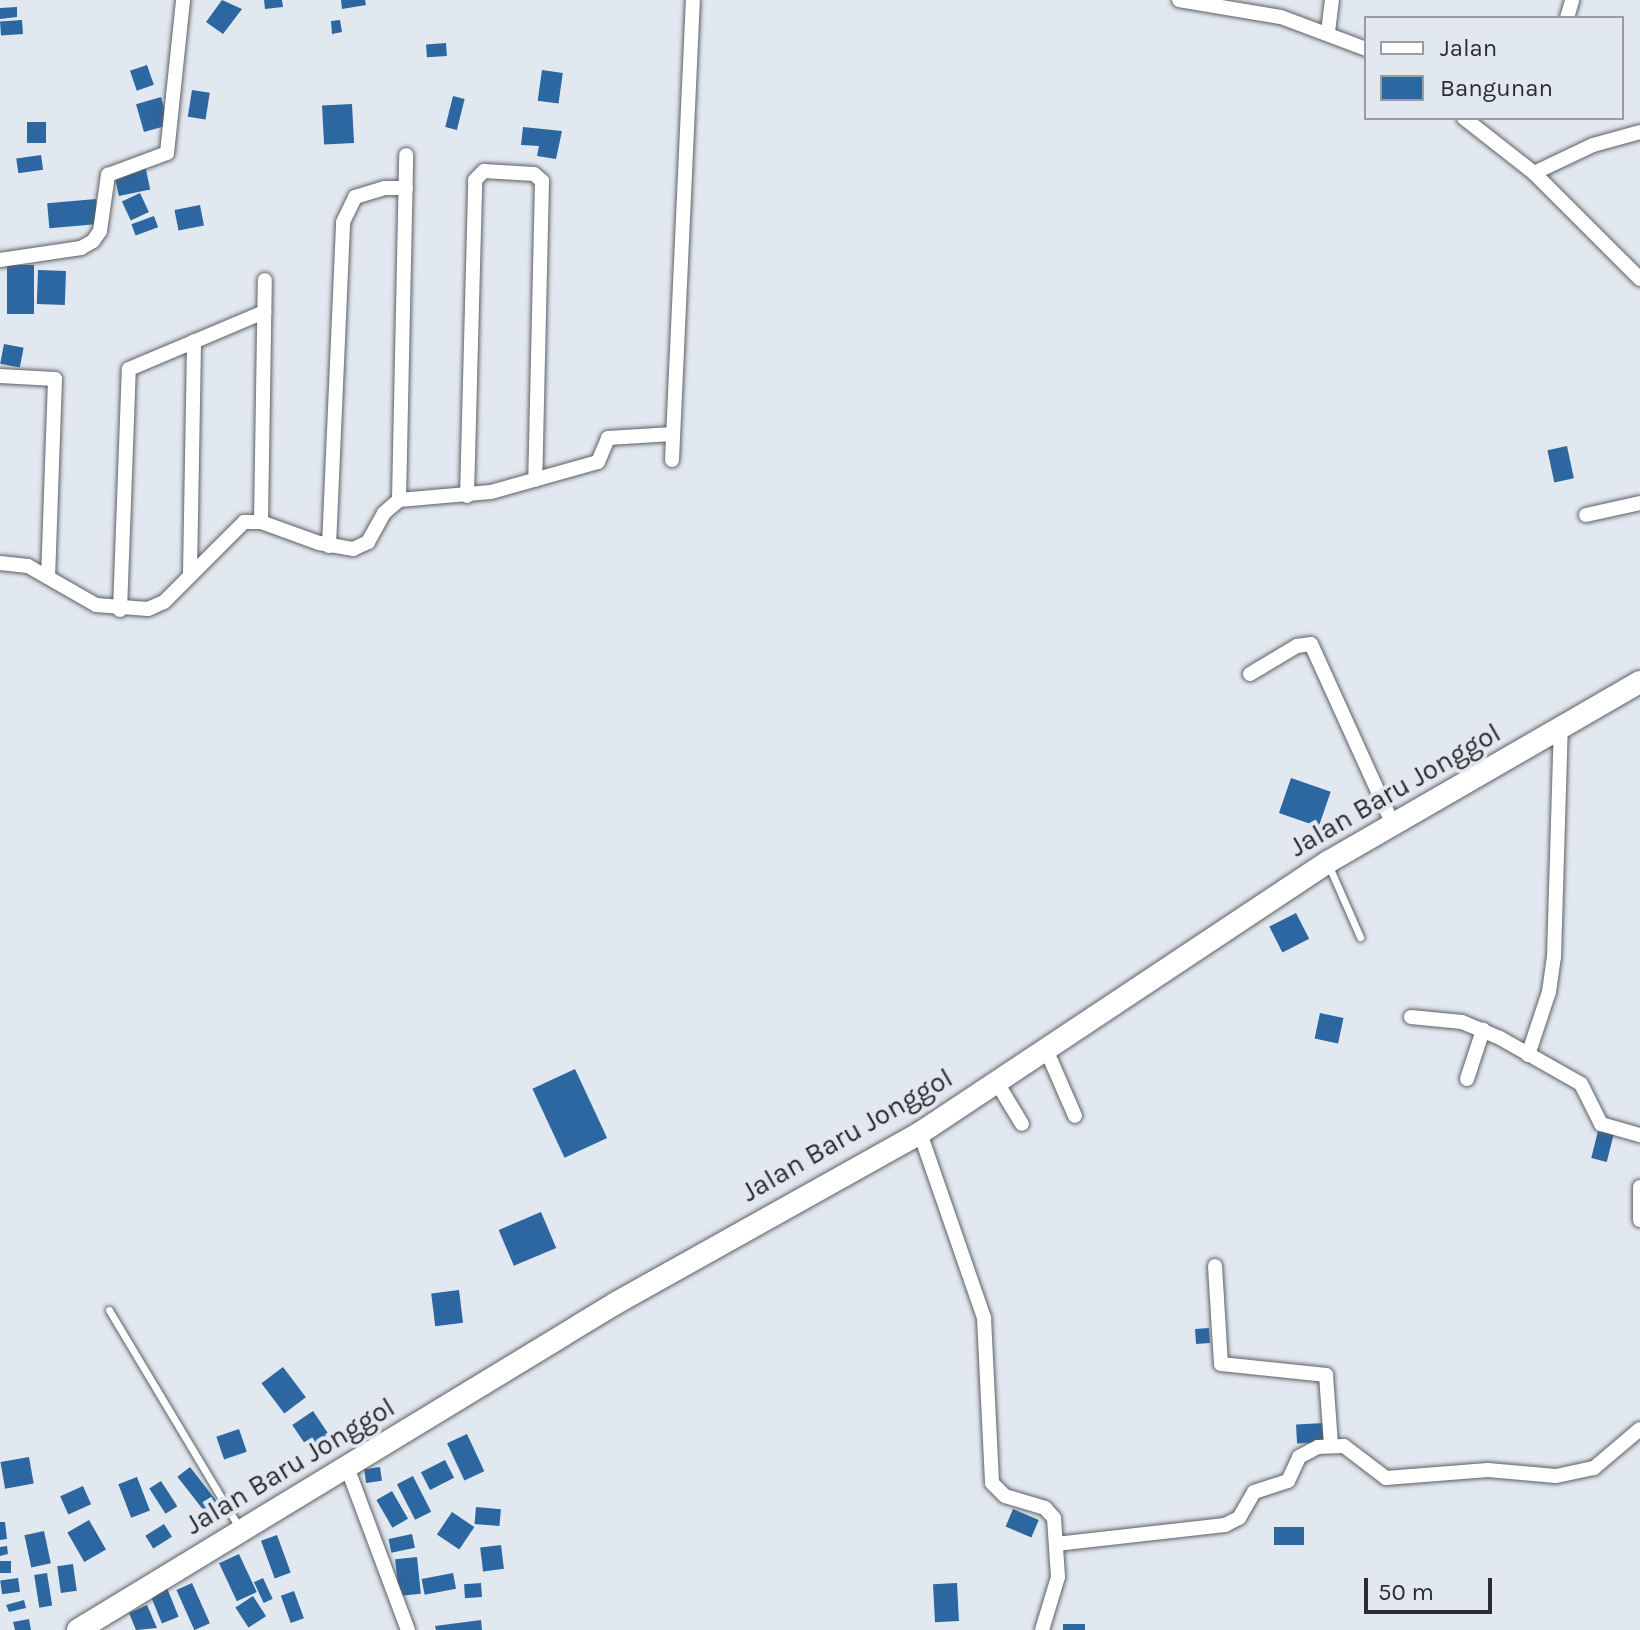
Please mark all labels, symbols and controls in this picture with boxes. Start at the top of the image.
legend [1364,16,1624,120]
text: Jalan [1440,34,1497,62]
text: Bangunan [1440,74,1553,102]
street label: Jalan Baru Jonggol [1283,716,1507,864]
street label: Jalan Baru Jonggol [735,1061,959,1209]
street label: Jalan Baru Jonggol [179,1390,401,1542]
scale bar [1368,1562,1496,1612]
text: 50 m [1378,1578,1434,1606]

